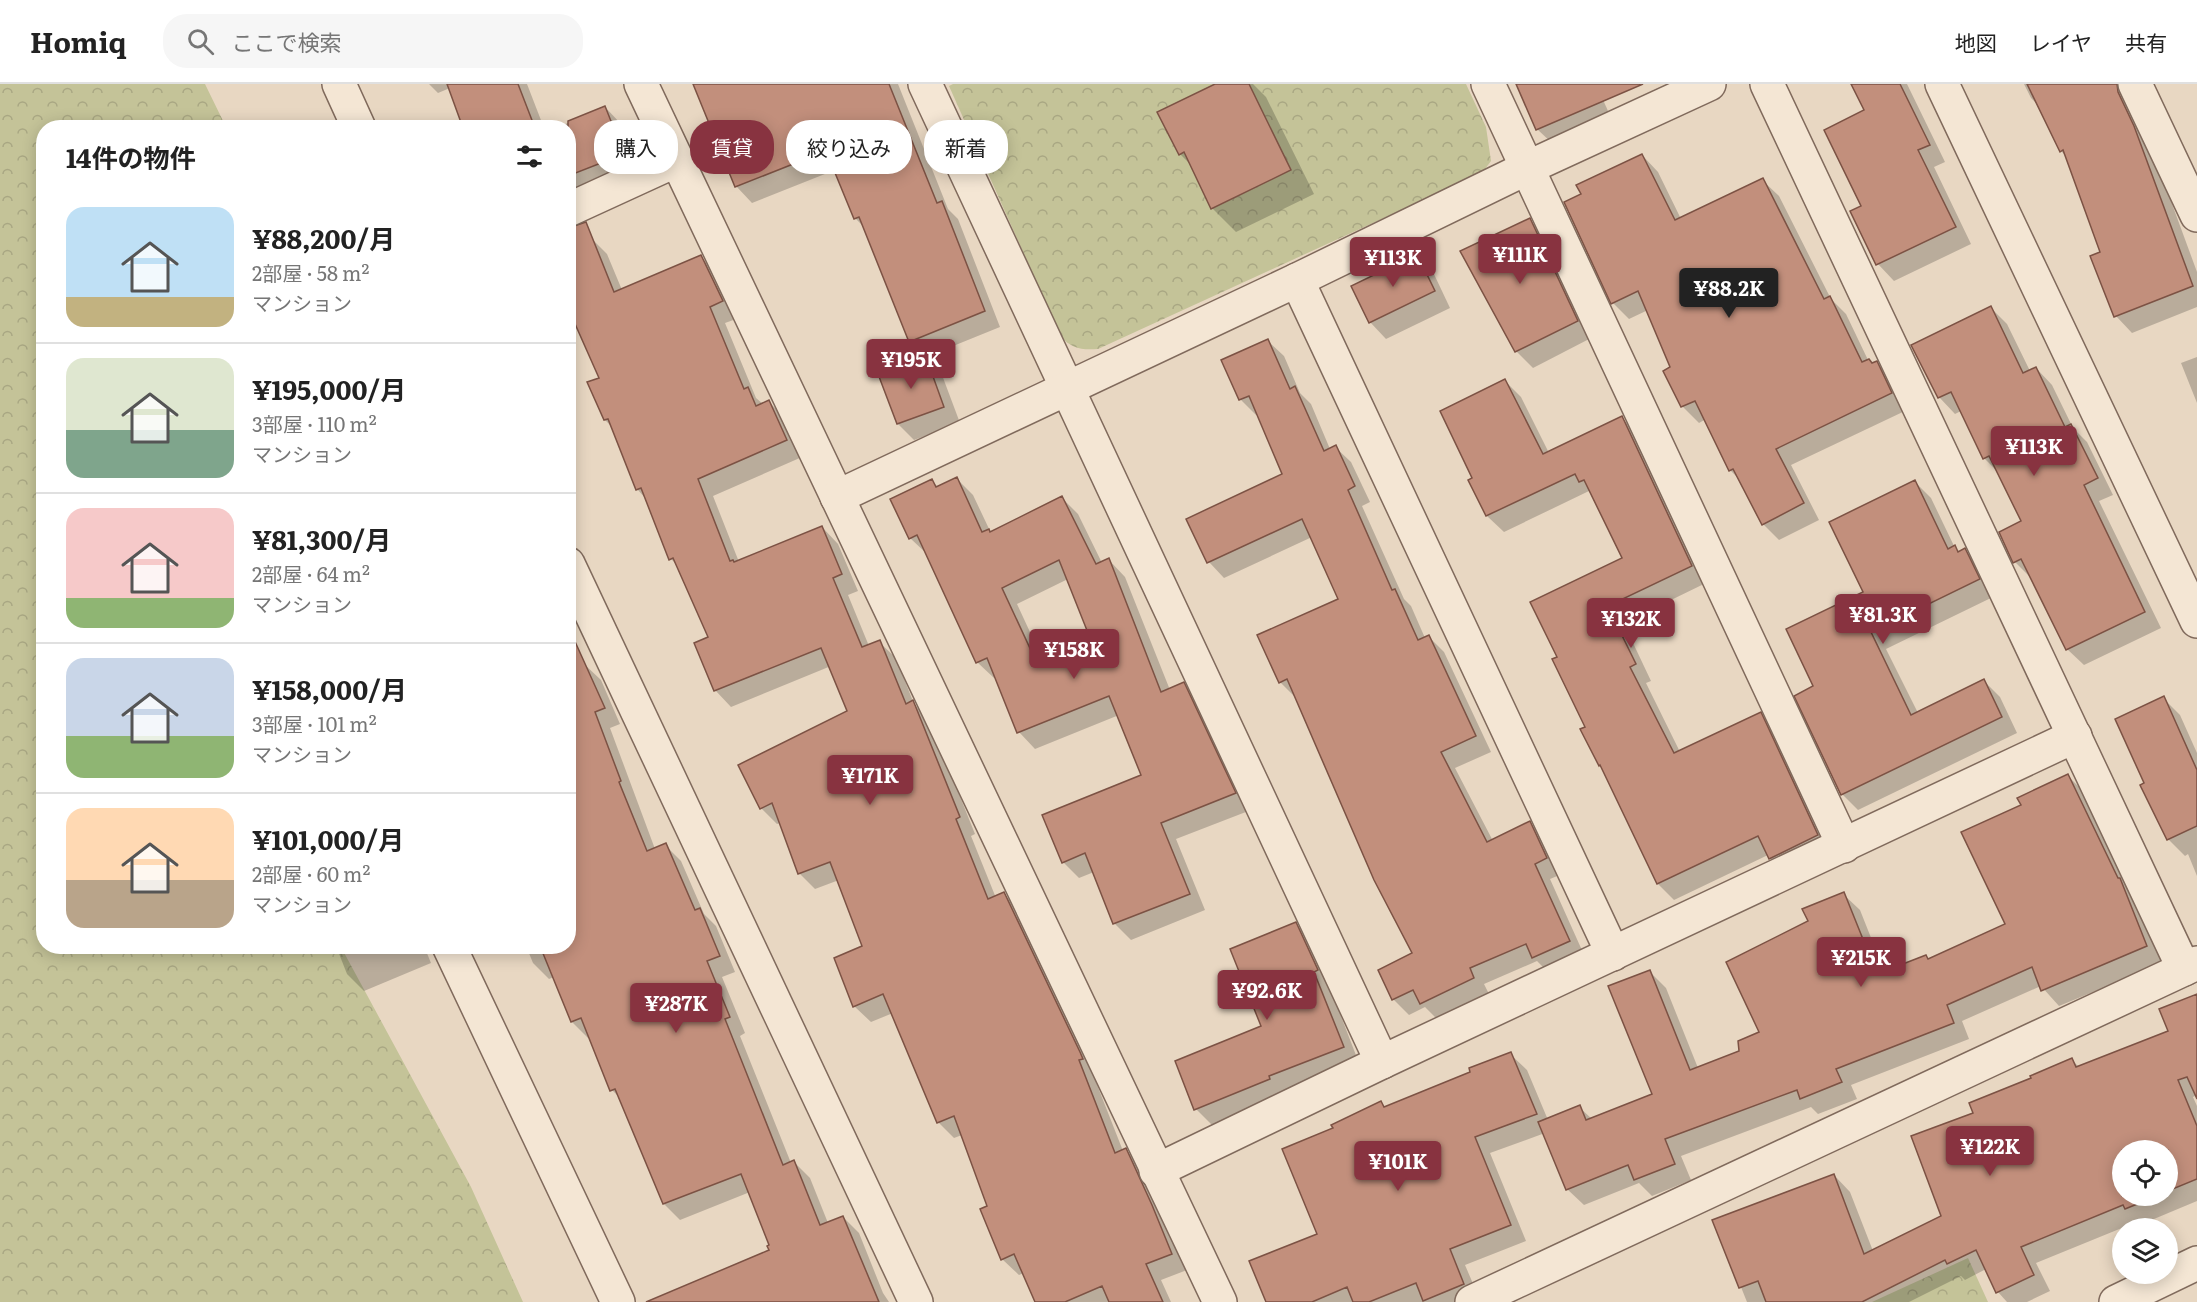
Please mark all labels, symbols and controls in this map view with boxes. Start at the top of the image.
search box [163,14,583,68]
text: Homiq [30,20,127,62]
icon: search [184,25,217,58]
text: ここで検索 [232,25,342,58]
text: 地図 [1955,26,1997,57]
text: レイヤ [2030,26,2092,57]
text: 共有 [2125,26,2167,57]
chip: 購入 [594,120,678,174]
chip: 賃貸 [690,120,774,174]
chip: 絞り込み [786,120,912,174]
chip: 新着 [924,120,1008,174]
text: 14件の物件 [66,137,195,176]
icon: filters [513,140,546,173]
text: ¥88,200/月 [252,218,395,257]
icon: home [114,231,186,303]
pin: ¥111K [1478,234,1562,285]
pin: ¥113K [1351,237,1435,288]
text: ¥111K [1492,238,1548,268]
text: ¥113K [1364,241,1422,271]
text: 2部屋 · 58 m² [252,257,369,287]
pin: ¥88.2K [1680,268,1778,319]
text: ¥88.2K [1693,272,1765,302]
text: マンション [252,287,352,317]
pin: ¥195K [869,339,953,390]
text: ¥195K [880,343,942,373]
text: ¥195,000/月 [252,369,406,408]
icon: home [114,382,186,454]
text: 3部屋 · 110 m² [252,408,377,438]
pin: ¥113K [1992,426,2076,477]
text: ¥113K [2005,430,2063,460]
text: マンション [252,438,352,468]
text: ¥81,300/月 [252,519,391,558]
icon: home [114,532,186,604]
text: 2部屋 · 64 m² [252,558,370,588]
text: マンション [252,588,352,618]
pin: ¥81.3K [1834,594,1932,645]
pin: ¥132K [1589,598,1673,649]
text: ¥81.3K [1849,598,1917,628]
text: ¥132K [1601,602,1661,632]
pin: ¥158K [1032,629,1116,680]
text: ¥158K [1043,633,1105,663]
text: ¥158,000/月 [252,669,407,708]
icon: home [114,682,186,754]
text: 3部屋 · 101 m² [252,708,377,738]
text: マンション [252,738,352,768]
pin: ¥171K [828,755,912,806]
text: ¥171K [841,759,899,789]
text: ¥101,000/月 [252,819,404,858]
icon: home [114,832,186,904]
text: 2部屋 · 60 m² [252,858,370,888]
text: マンション [252,888,352,918]
pin: ¥215K [1819,937,1903,988]
text: ¥215K [1831,941,1891,971]
pin: ¥92.6K [1218,970,1316,1021]
text: ¥92.6K [1232,974,1302,1004]
pin: ¥287K [634,983,718,1034]
text: ¥287K [644,987,708,1017]
pin: ¥122K [1948,1126,2032,1177]
text: ¥122K [1960,1130,2020,1160]
map controls [2112,1140,2178,1284]
button: locate [2112,1140,2178,1206]
pin: ¥101K [1356,1141,1440,1192]
text: ¥101K [1368,1145,1428,1175]
button: layers [2112,1218,2178,1284]

